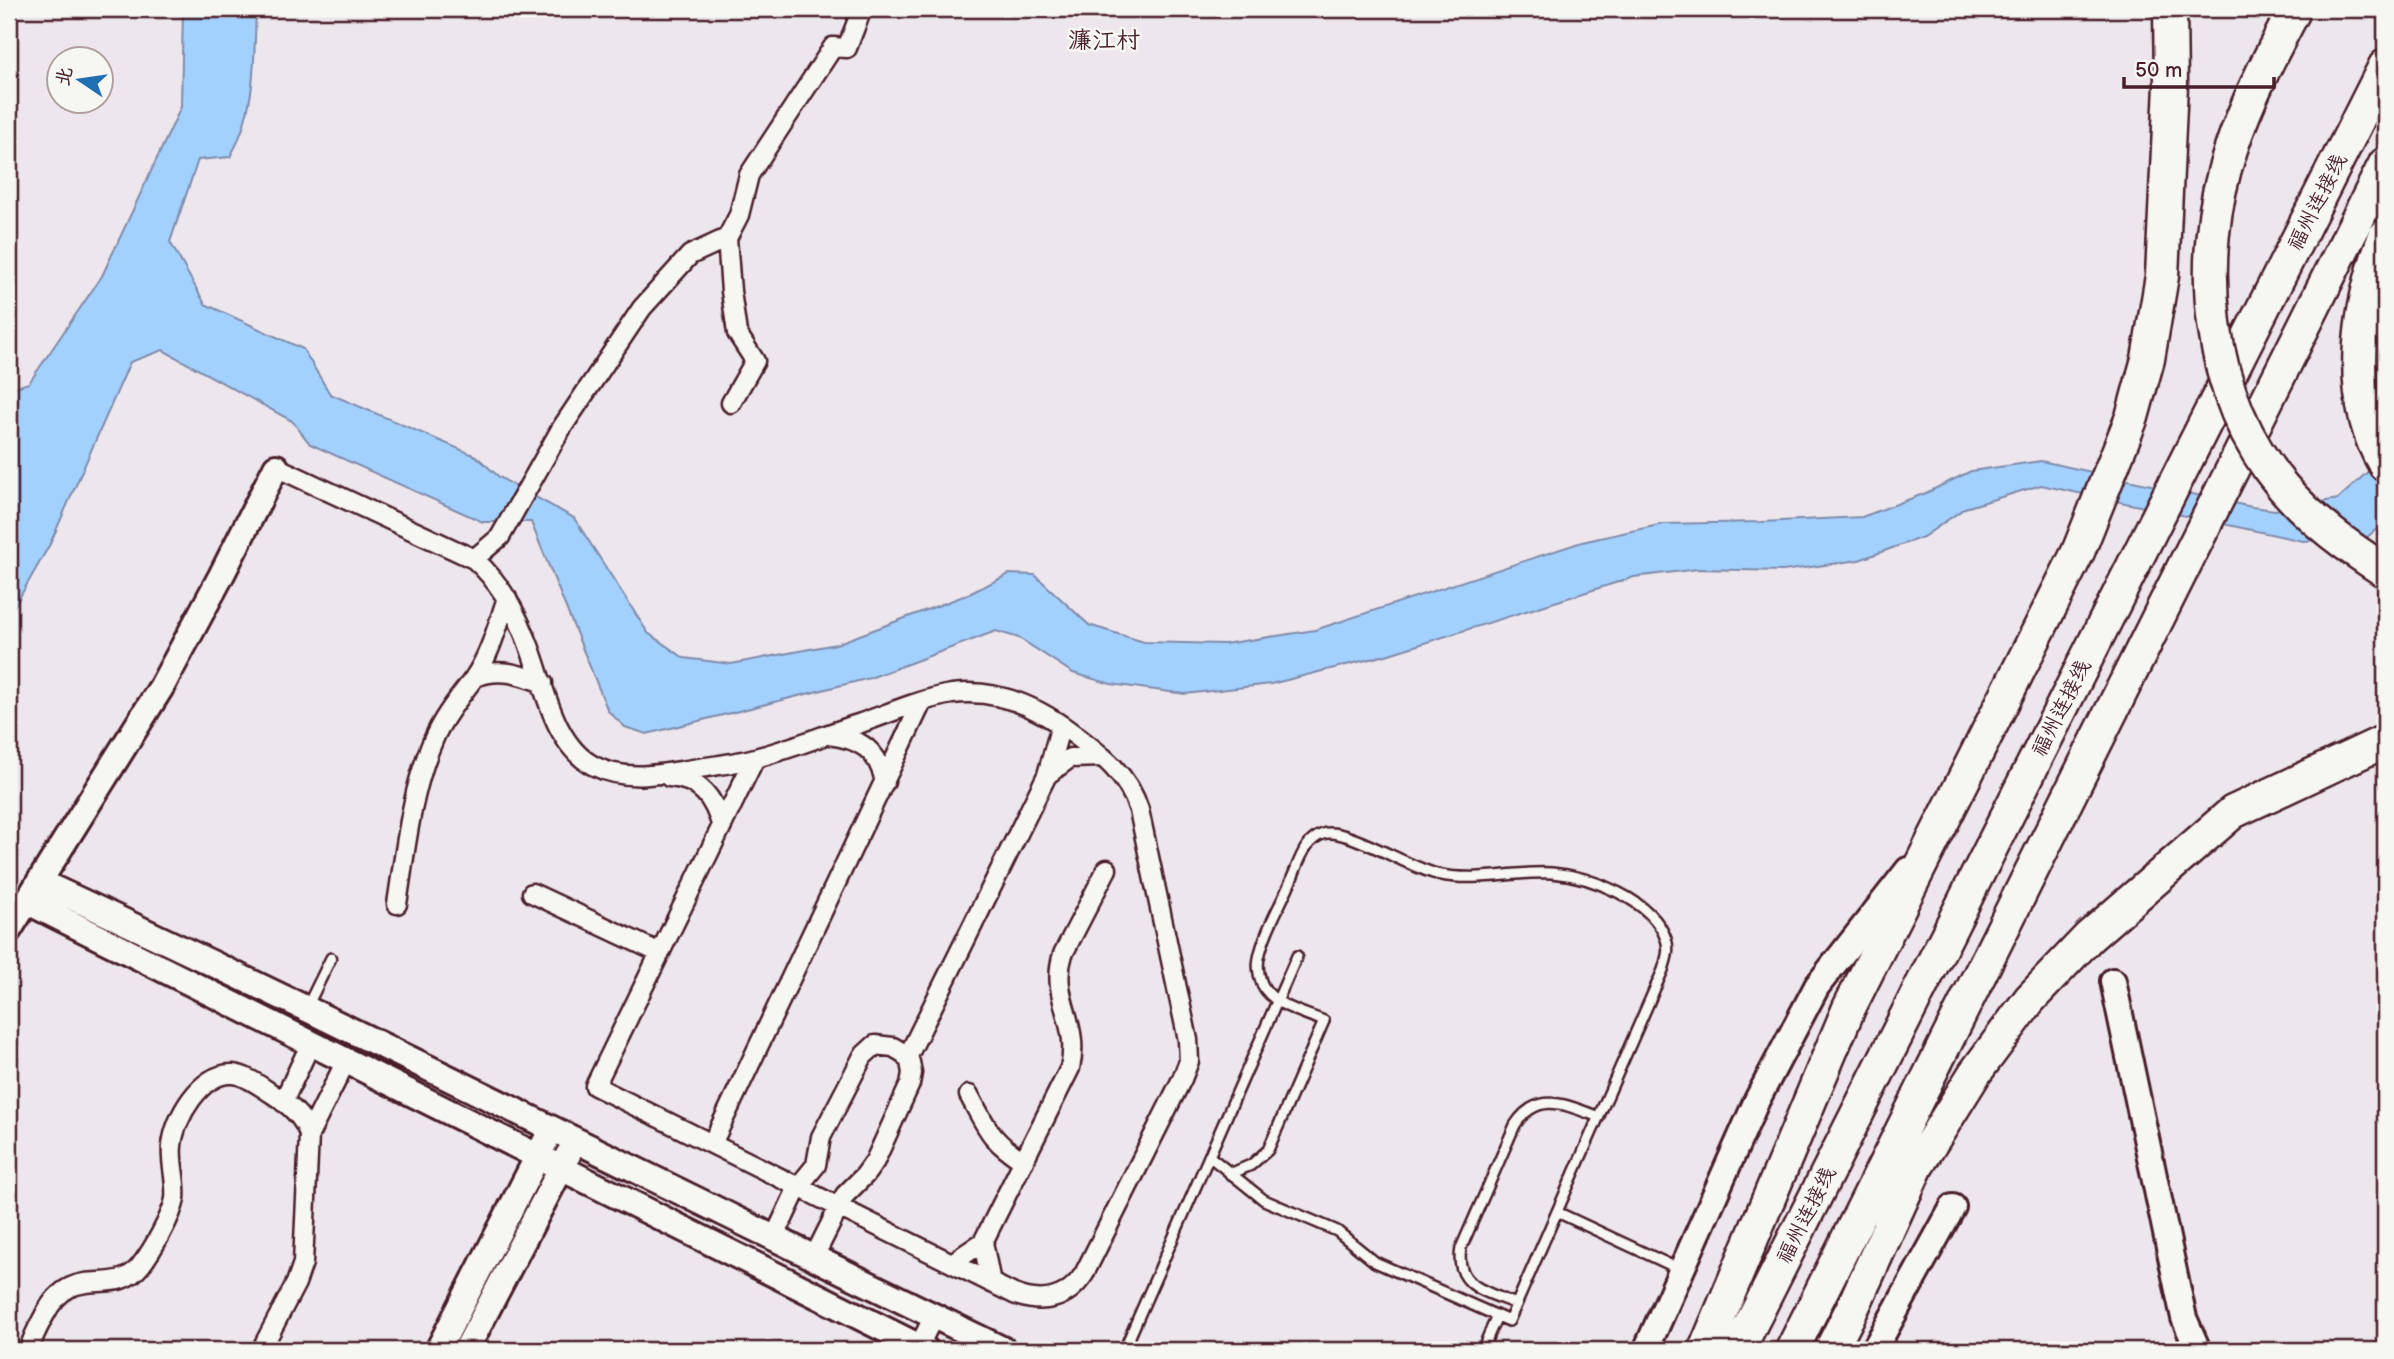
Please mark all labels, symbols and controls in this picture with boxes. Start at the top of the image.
district label: 濂江村 [1068,26,1140,55]
north arrow [46,46,116,116]
scale bar [2124,46,2275,90]
text: 50 m [2135,58,2182,83]
text: 北 [52,65,78,88]
street label: 福州连接线 [2282,150,2352,255]
street label: 福州连接线 [2026,656,2096,761]
street label: 福州连接线 [1771,1163,1841,1268]

